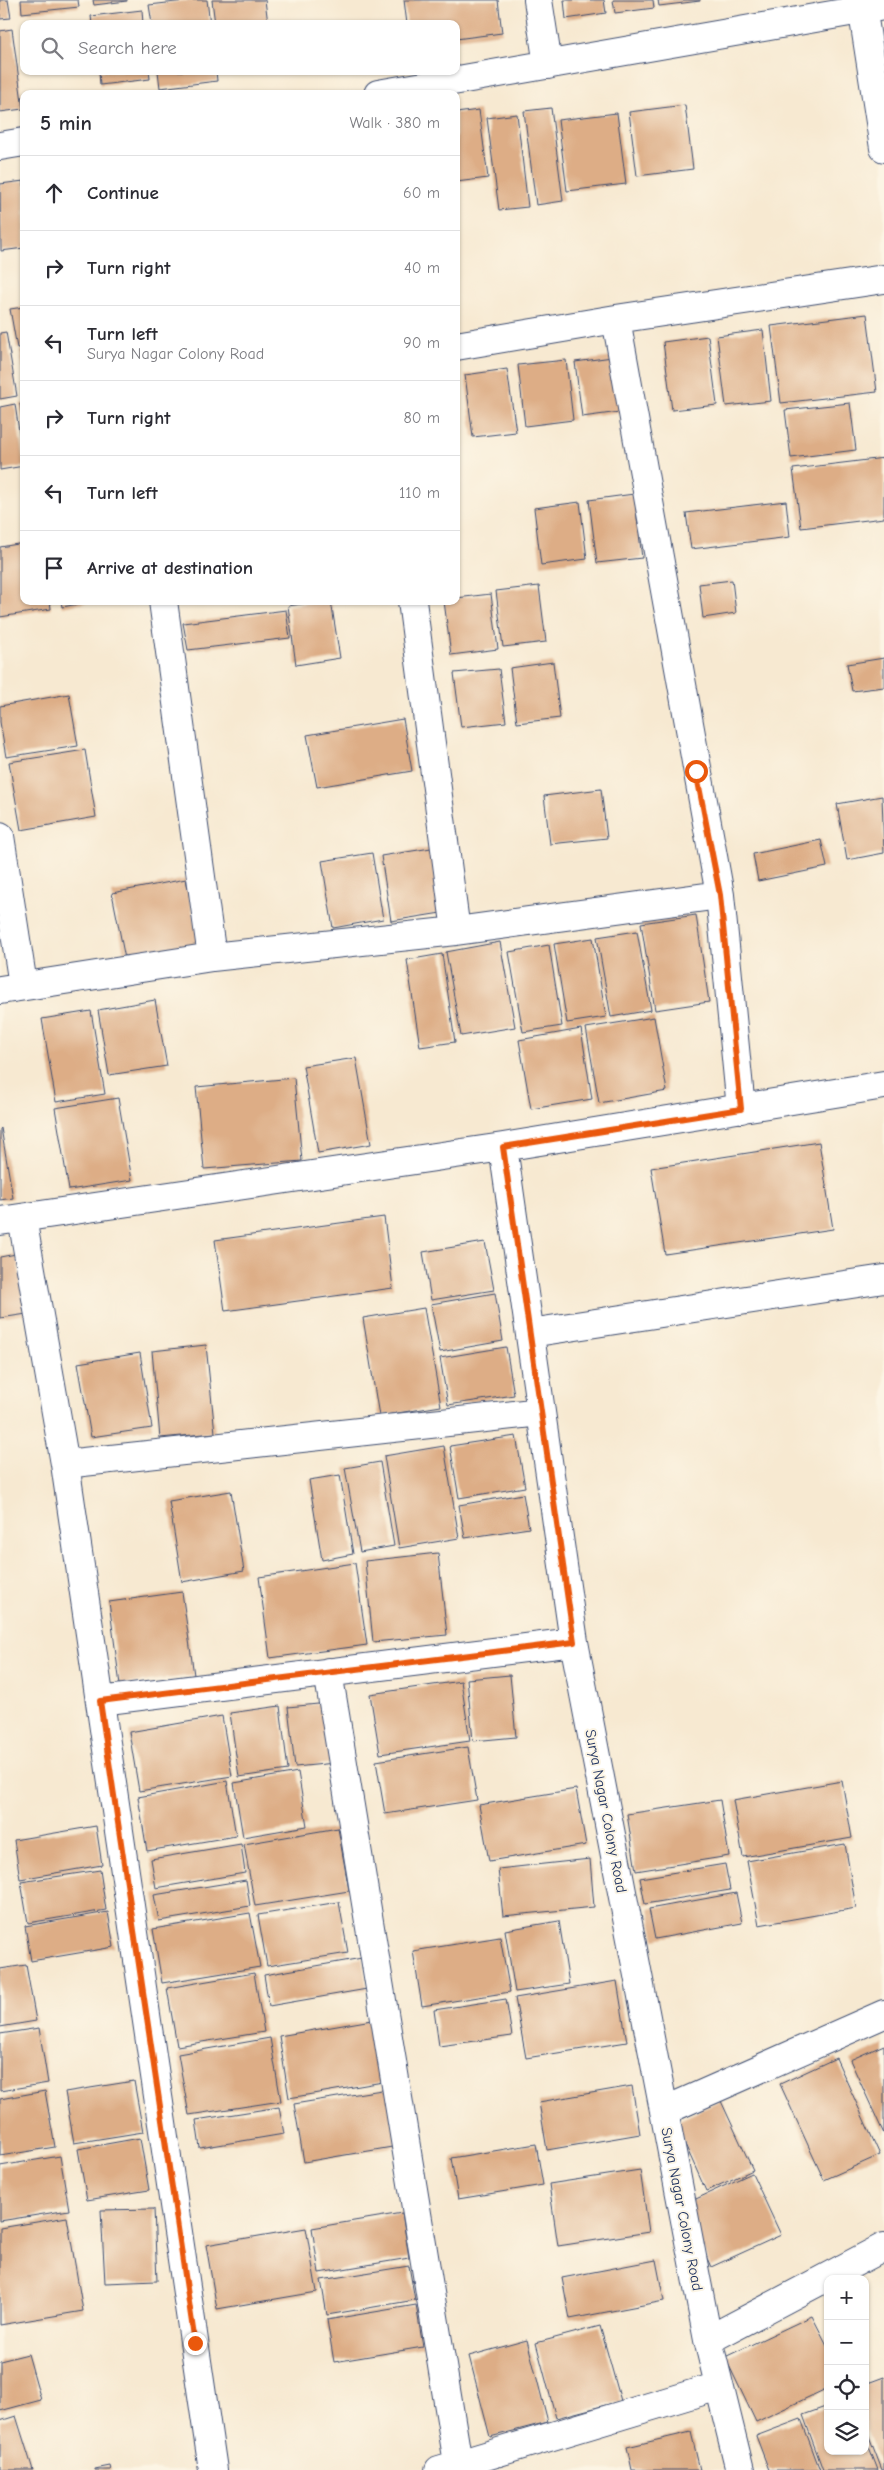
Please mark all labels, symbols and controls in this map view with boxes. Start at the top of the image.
search box [20,20,460,75]
icon: search [38,34,66,62]
text: Search here [78,37,177,59]
text: 5 min [40,111,92,135]
text: Walk · 380 m [350,114,440,132]
icon: ahead [40,179,68,207]
text: Continue [87,182,159,204]
text: 60 m [403,184,440,202]
icon: right [40,254,68,282]
text: Turn right [87,257,171,279]
text: 40 m [404,259,440,277]
text: Turn left [87,323,158,345]
icon: left [40,329,68,357]
text: 90 m [403,334,440,352]
text: Surya Nagar Colony Road [87,345,264,363]
icon: right [40,404,68,432]
text: Turn right [87,407,171,429]
text: 80 m [403,409,440,427]
icon: left [40,479,68,507]
text: Turn left [87,482,158,504]
text: 110 m [399,484,440,502]
icon: arrive [40,554,68,582]
text: Arrive at destination [87,557,253,579]
route start [685,760,708,783]
street label: Surya Nagar Colony Road [581,1728,631,1894]
street label: Surya Nagar Colony Road [657,2126,707,2292]
map controls [824,2275,869,2455]
button: + [824,2275,869,2320]
button: − [824,2320,869,2365]
route end [184,2332,207,2355]
button: locate [824,2365,869,2410]
button: layers [824,2410,869,2455]

